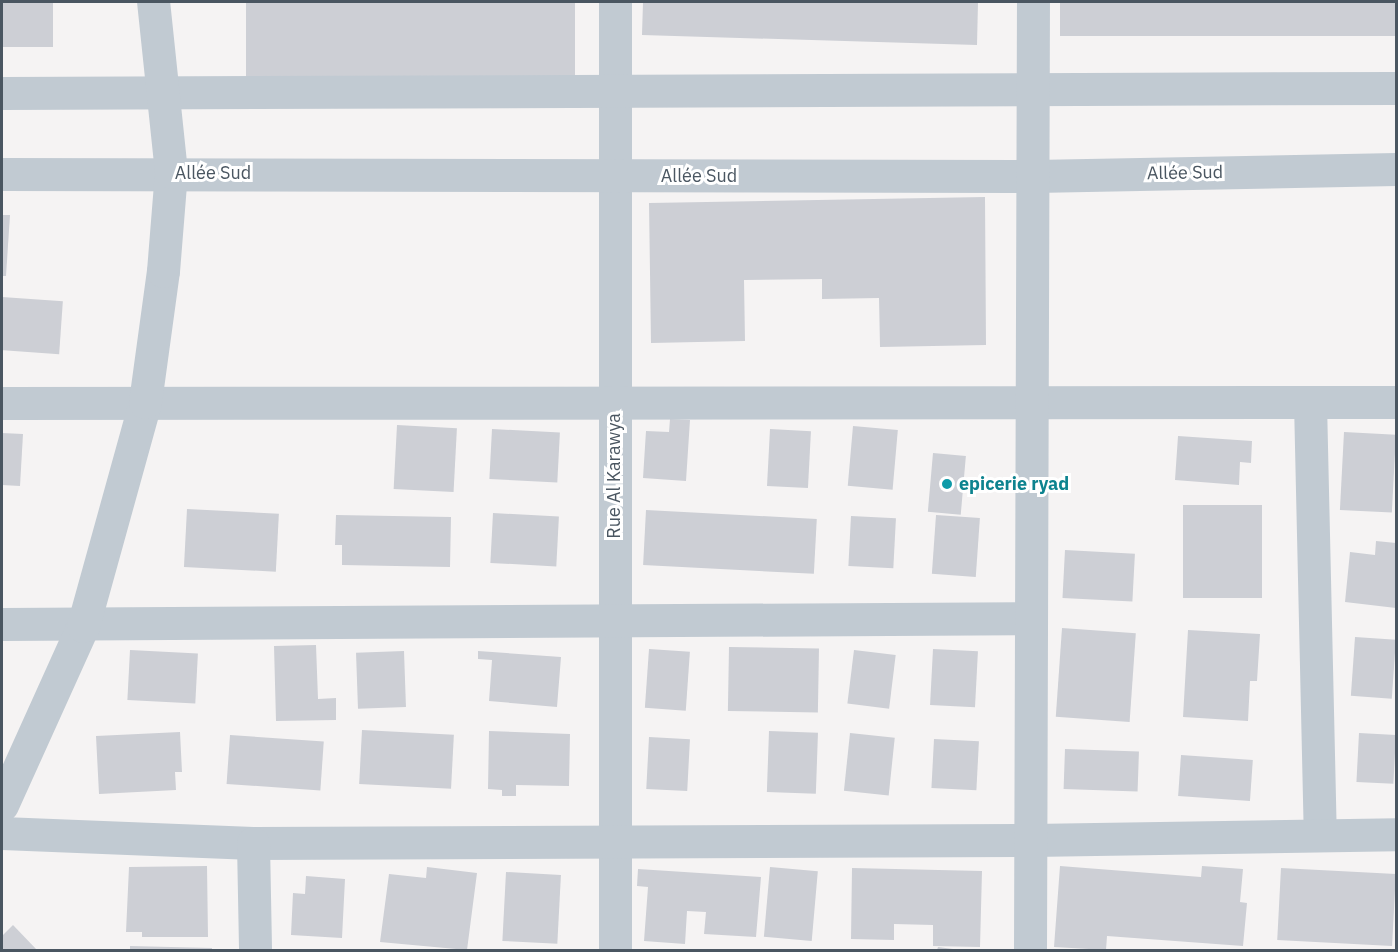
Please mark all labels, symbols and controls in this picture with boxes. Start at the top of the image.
street label: Allée Sud [175,162,251,184]
street label: Allée Sud [1147,162,1223,184]
street label: Allée Sud [661,165,737,187]
street label: Rue Al Karawya [603,413,625,539]
place label: epicerie ryad [959,473,1069,495]
marker: epicerie ryad [940,477,954,491]

